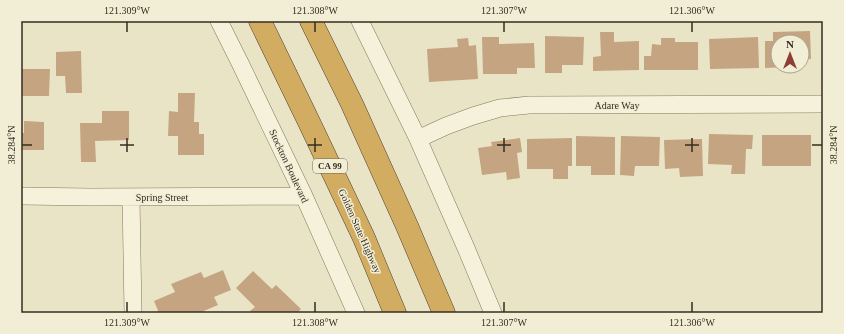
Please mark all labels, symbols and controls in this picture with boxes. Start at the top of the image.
text: 121.309°W [104,5,151,16]
text: 121.308°W [292,5,339,16]
text: 121.307°W [481,5,528,16]
text: 121.306°W [669,5,716,16]
north arrow [770,34,810,74]
text: N [786,38,794,50]
street label: Adare Way [595,100,639,111]
text: 38.284°N [6,126,17,164]
text: 38.284°N [828,126,839,164]
street label: Stockton Boulevard [267,128,311,204]
road number: CA 99 [313,159,347,173]
street label: Golden State Highway [336,187,384,275]
street label: Spring Street [136,192,188,203]
text: 121.309°W [104,317,151,328]
text: 121.308°W [292,317,339,328]
text: 121.307°W [481,317,528,328]
text: 121.306°W [669,317,716,328]

